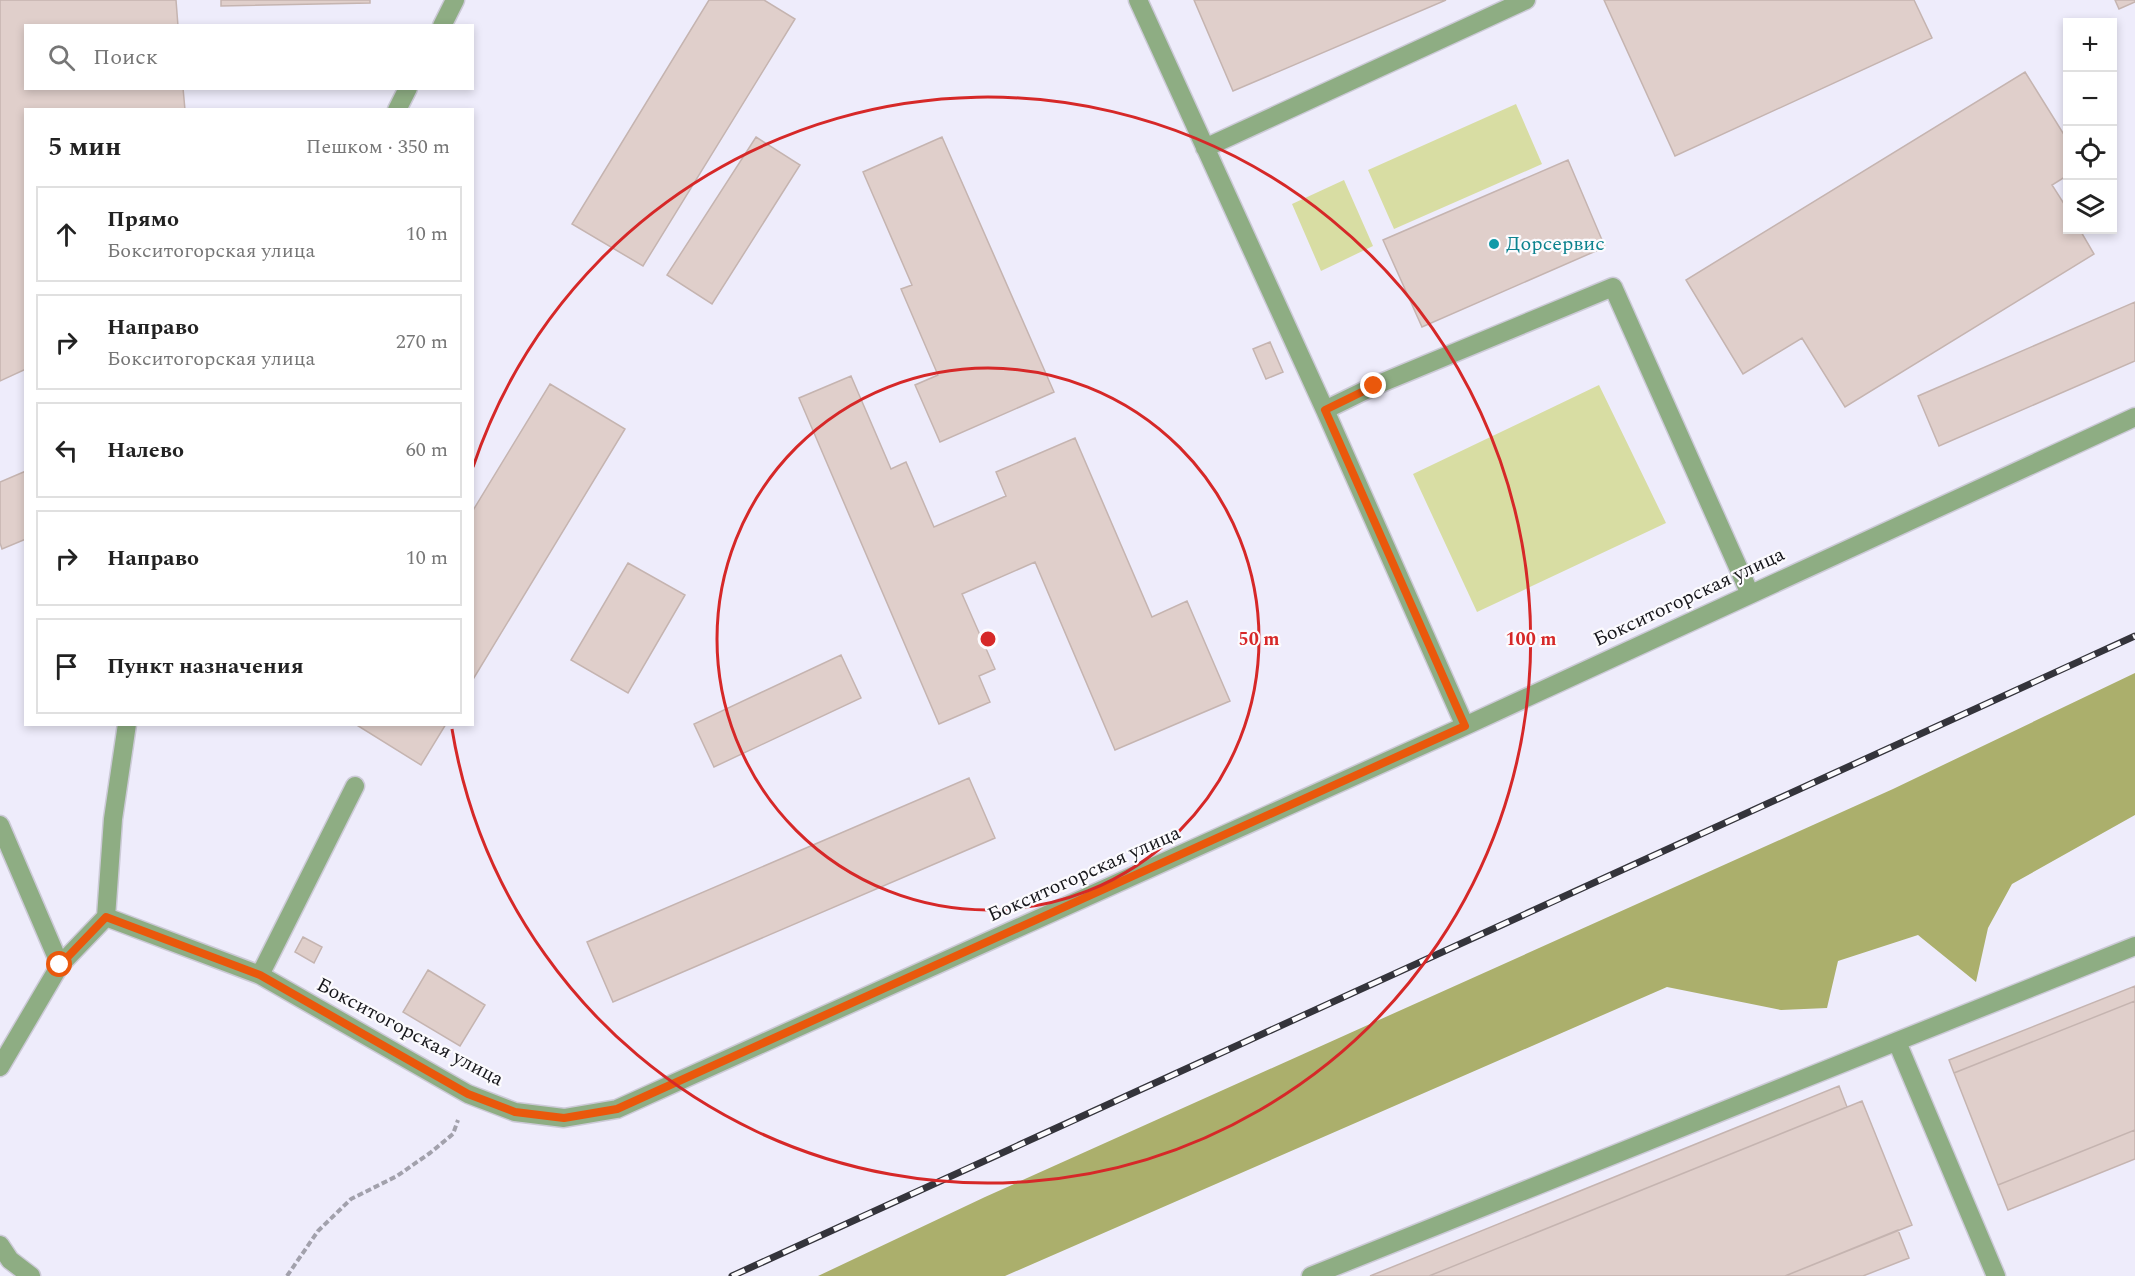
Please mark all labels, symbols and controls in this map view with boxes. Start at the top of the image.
map controls [2063,18,2117,234]
button: + [2063,18,2117,72]
search box [24,24,474,90]
icon: search [45,41,78,74]
text: Поиск [93,41,158,74]
button: − [2063,72,2117,126]
button: locate [2063,126,2117,180]
text: 5 мин [48,127,121,167]
text: Пешком · 350 m [306,132,450,162]
button: layers [2063,180,2117,234]
text: Прямо [107,203,179,236]
icon: ahead [50,218,83,251]
text: 10 m [406,219,448,249]
place label: Дорсервис [1506,229,1605,259]
text: Бокситогорская улица [107,236,315,266]
marker: Дорсервис [1487,237,1501,251]
text: Направо [107,311,199,344]
icon: right [50,326,83,359]
text: 270 m [396,327,448,357]
text: Бокситогорская улица [107,344,315,374]
route end [1360,372,1386,398]
icon: left [50,434,83,467]
text: Налево [107,434,184,467]
text: 60 m [406,435,448,465]
street label: Бокситогорская улица [1588,539,1790,655]
icon: right [50,542,83,575]
text: Направо [107,542,199,575]
text: 10 m [406,543,448,573]
text: 50 m [1239,626,1279,653]
text: 100 m [1505,626,1557,653]
centre of rings [978,629,998,649]
icon: arrive [50,650,83,683]
text: Пункт назначения [107,650,304,683]
street label: Бокситогорская улица [983,818,1185,930]
route start [46,951,72,977]
street label: Бокситогорская улица [311,970,509,1094]

